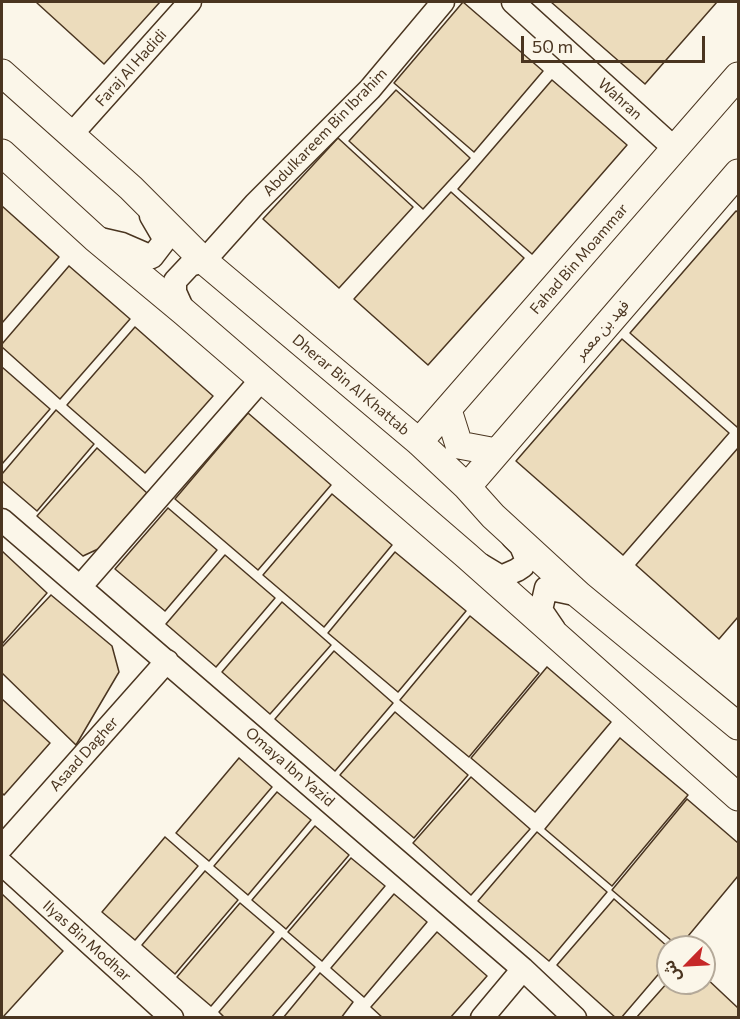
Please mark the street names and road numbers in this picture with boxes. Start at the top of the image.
street label: Faraj Al Hadidi [92,26,170,110]
street label: Abdulkareem Bin Ibrahim [259,64,391,200]
street label: Wahran [594,75,646,123]
street label: Fahad Bin Moammar [526,200,632,318]
street label: فهد بن معمر [571,296,633,364]
street label: Dherar Bin Al Khattab [289,331,413,439]
street label: Asaad Dagher [46,713,122,795]
street label: Omaya Ibn Yazid [242,723,338,811]
street label: Ilyas Bin Modhar [39,897,135,985]

